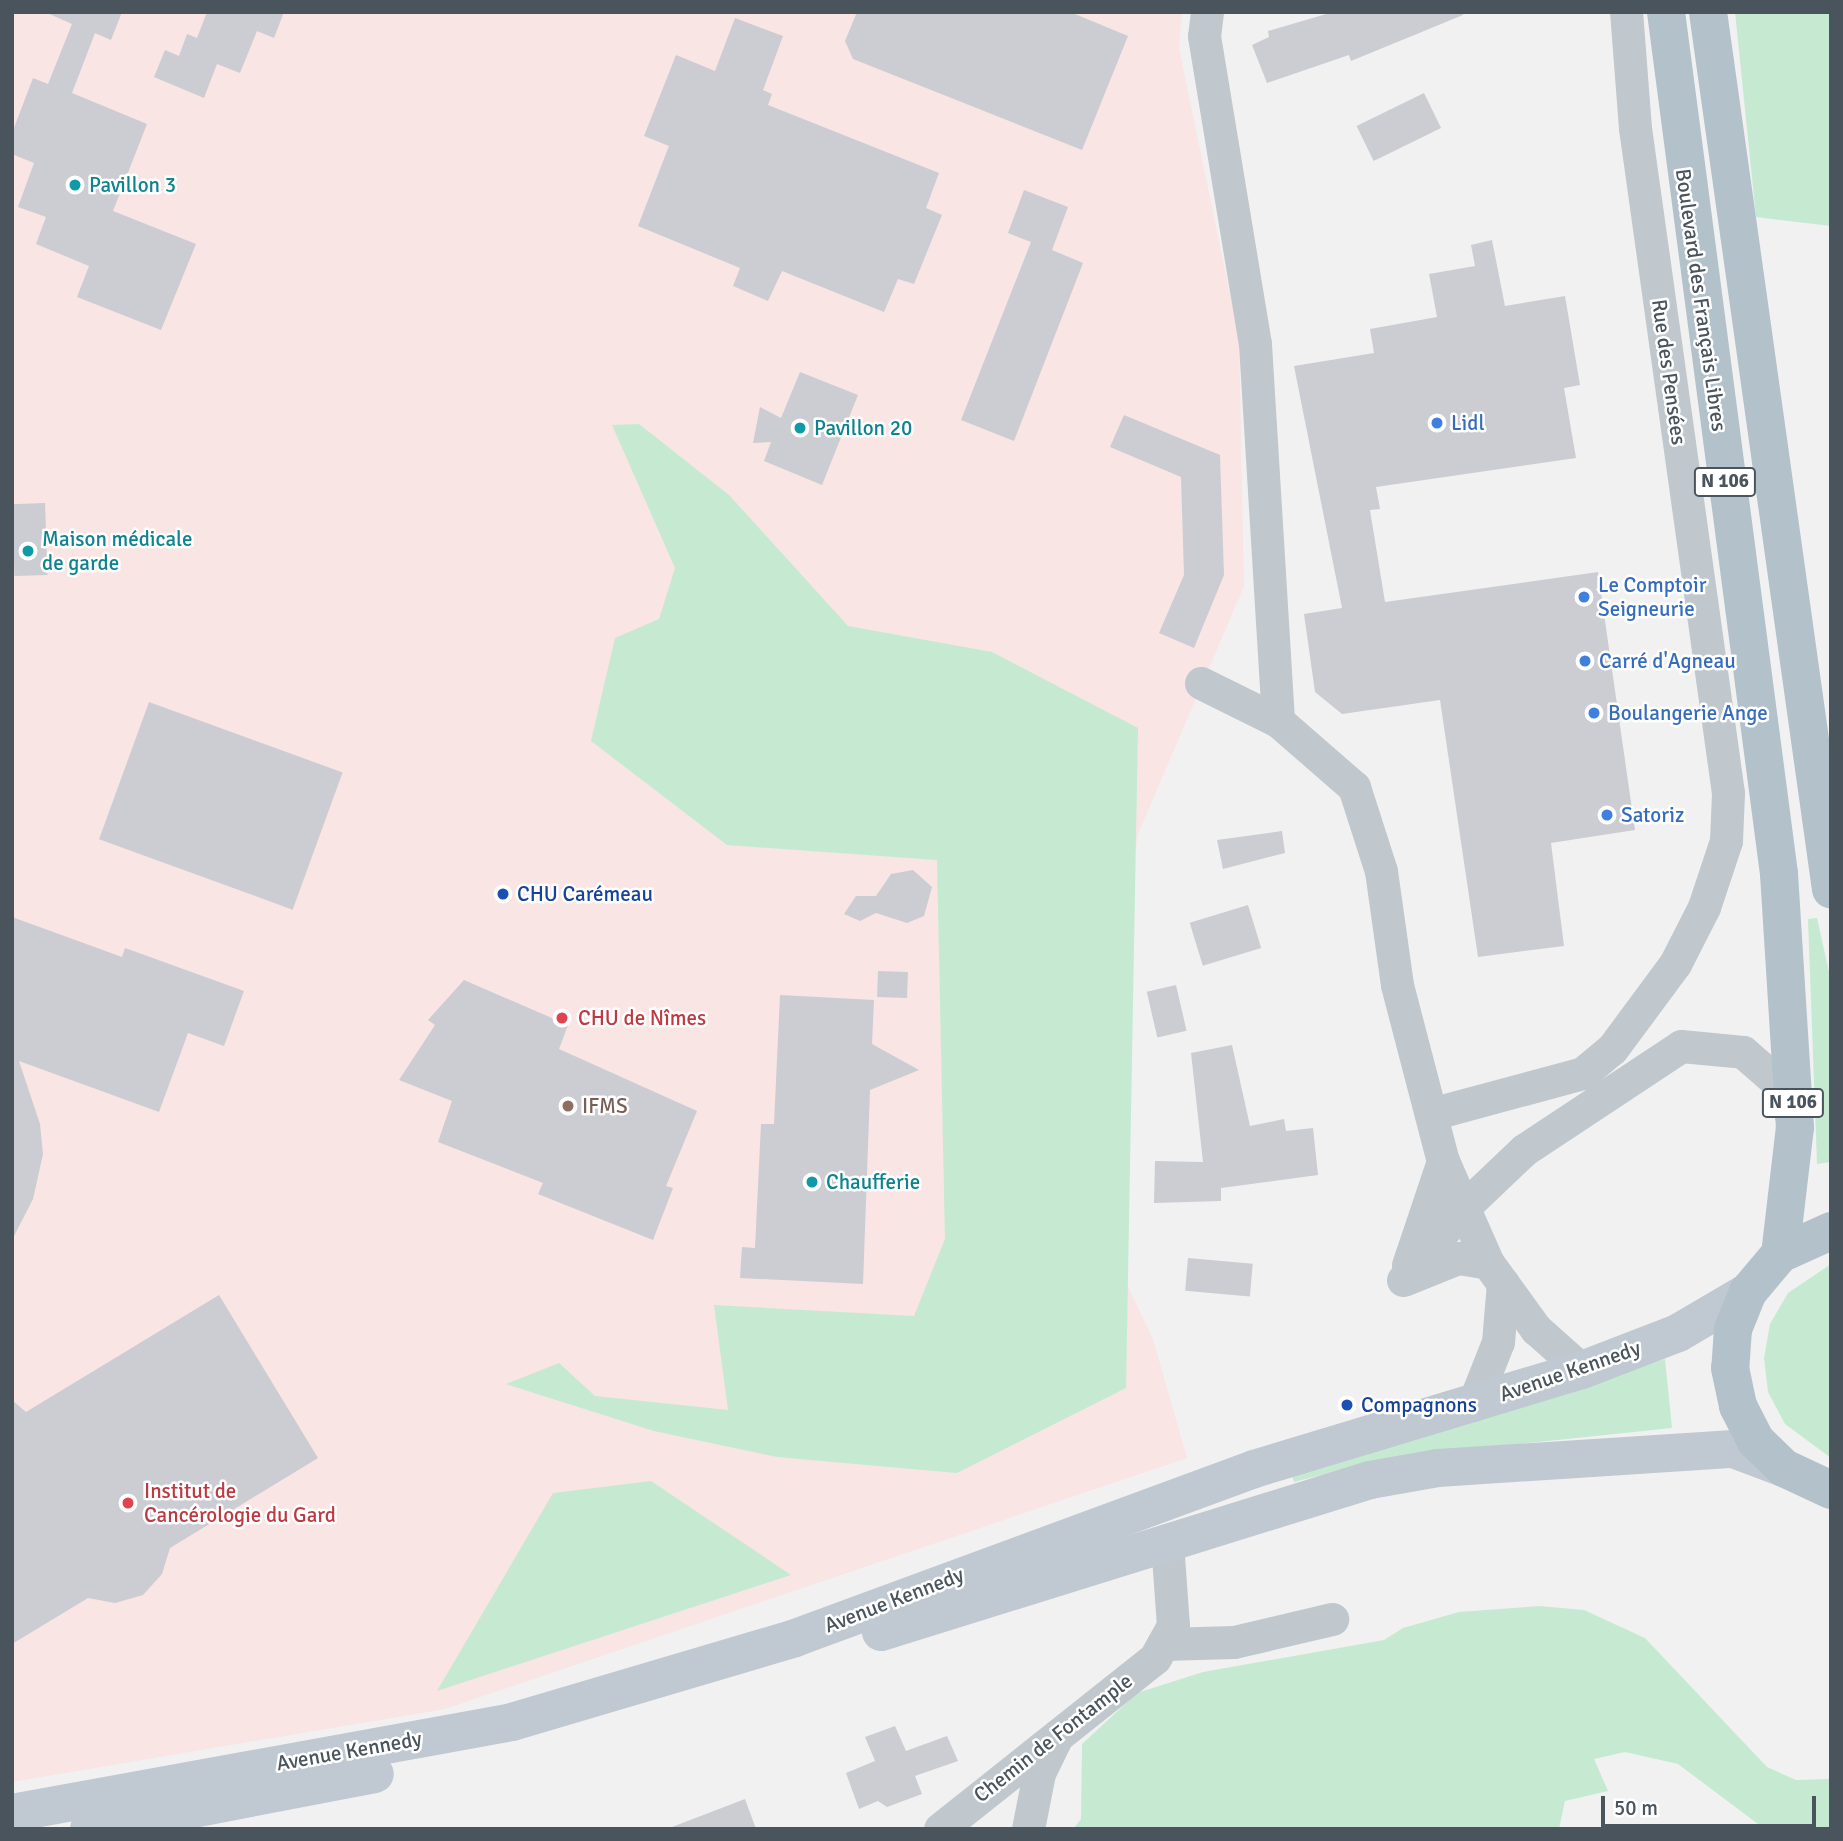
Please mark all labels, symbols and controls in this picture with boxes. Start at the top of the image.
street label: Boulevard des Français Libres [1670,167,1732,433]
place label: Pavillon 3 [89,172,176,198]
marker: Pavillon 3 [67,177,83,193]
street label: Rue des Pensées [1646,298,1692,446]
place label: Lidl [1451,410,1485,436]
place label: Pavillon 20 [814,415,912,441]
marker: Lidl [1429,415,1445,431]
marker: Pavillon 20 [792,420,808,436]
road number: N 106 [1694,467,1756,498]
place label: Maison médicale de garde [42,526,193,576]
marker: Maison médicale de garde [20,543,36,559]
place label: Le Comptoir Seigneurie [1598,572,1706,622]
marker: Le Comptoir Seigneurie [1576,589,1592,605]
place label: Carré d'Agneau [1599,648,1736,674]
marker: Carré d'Agneau [1577,653,1593,669]
place label: Boulangerie Ange [1608,700,1768,726]
marker: Boulangerie Ange [1586,705,1602,721]
place label: Satoriz [1621,802,1684,828]
marker: Satoriz [1599,807,1615,823]
place label: CHU Carémeau [517,881,653,907]
marker: CHU Carémeau [495,886,511,902]
place label: CHU de Nîmes [578,1005,706,1031]
marker: CHU de Nîmes [552,1008,572,1028]
road number: N 106 [1762,1088,1825,1119]
place label: IFMS [582,1093,628,1119]
marker: IFMS [560,1098,576,1114]
place label: Chaufferie [826,1169,920,1195]
marker: Chaufferie [804,1174,820,1190]
street label: Avenue Kennedy [1496,1335,1644,1407]
place label: Compagnons [1361,1392,1477,1418]
marker: Compagnons [1339,1397,1355,1413]
place label: Institut de Cancérologie du Gard [144,1478,336,1528]
marker: Institut de Cancérologie du Gard [118,1493,138,1513]
street label: Avenue Kennedy [821,1562,967,1638]
street label: Chemin de Fontample [969,1668,1137,1808]
street label: Avenue Kennedy [274,1726,424,1776]
scale bar [1605,1782,1820,1826]
text: 50 m [1614,1795,1658,1821]

